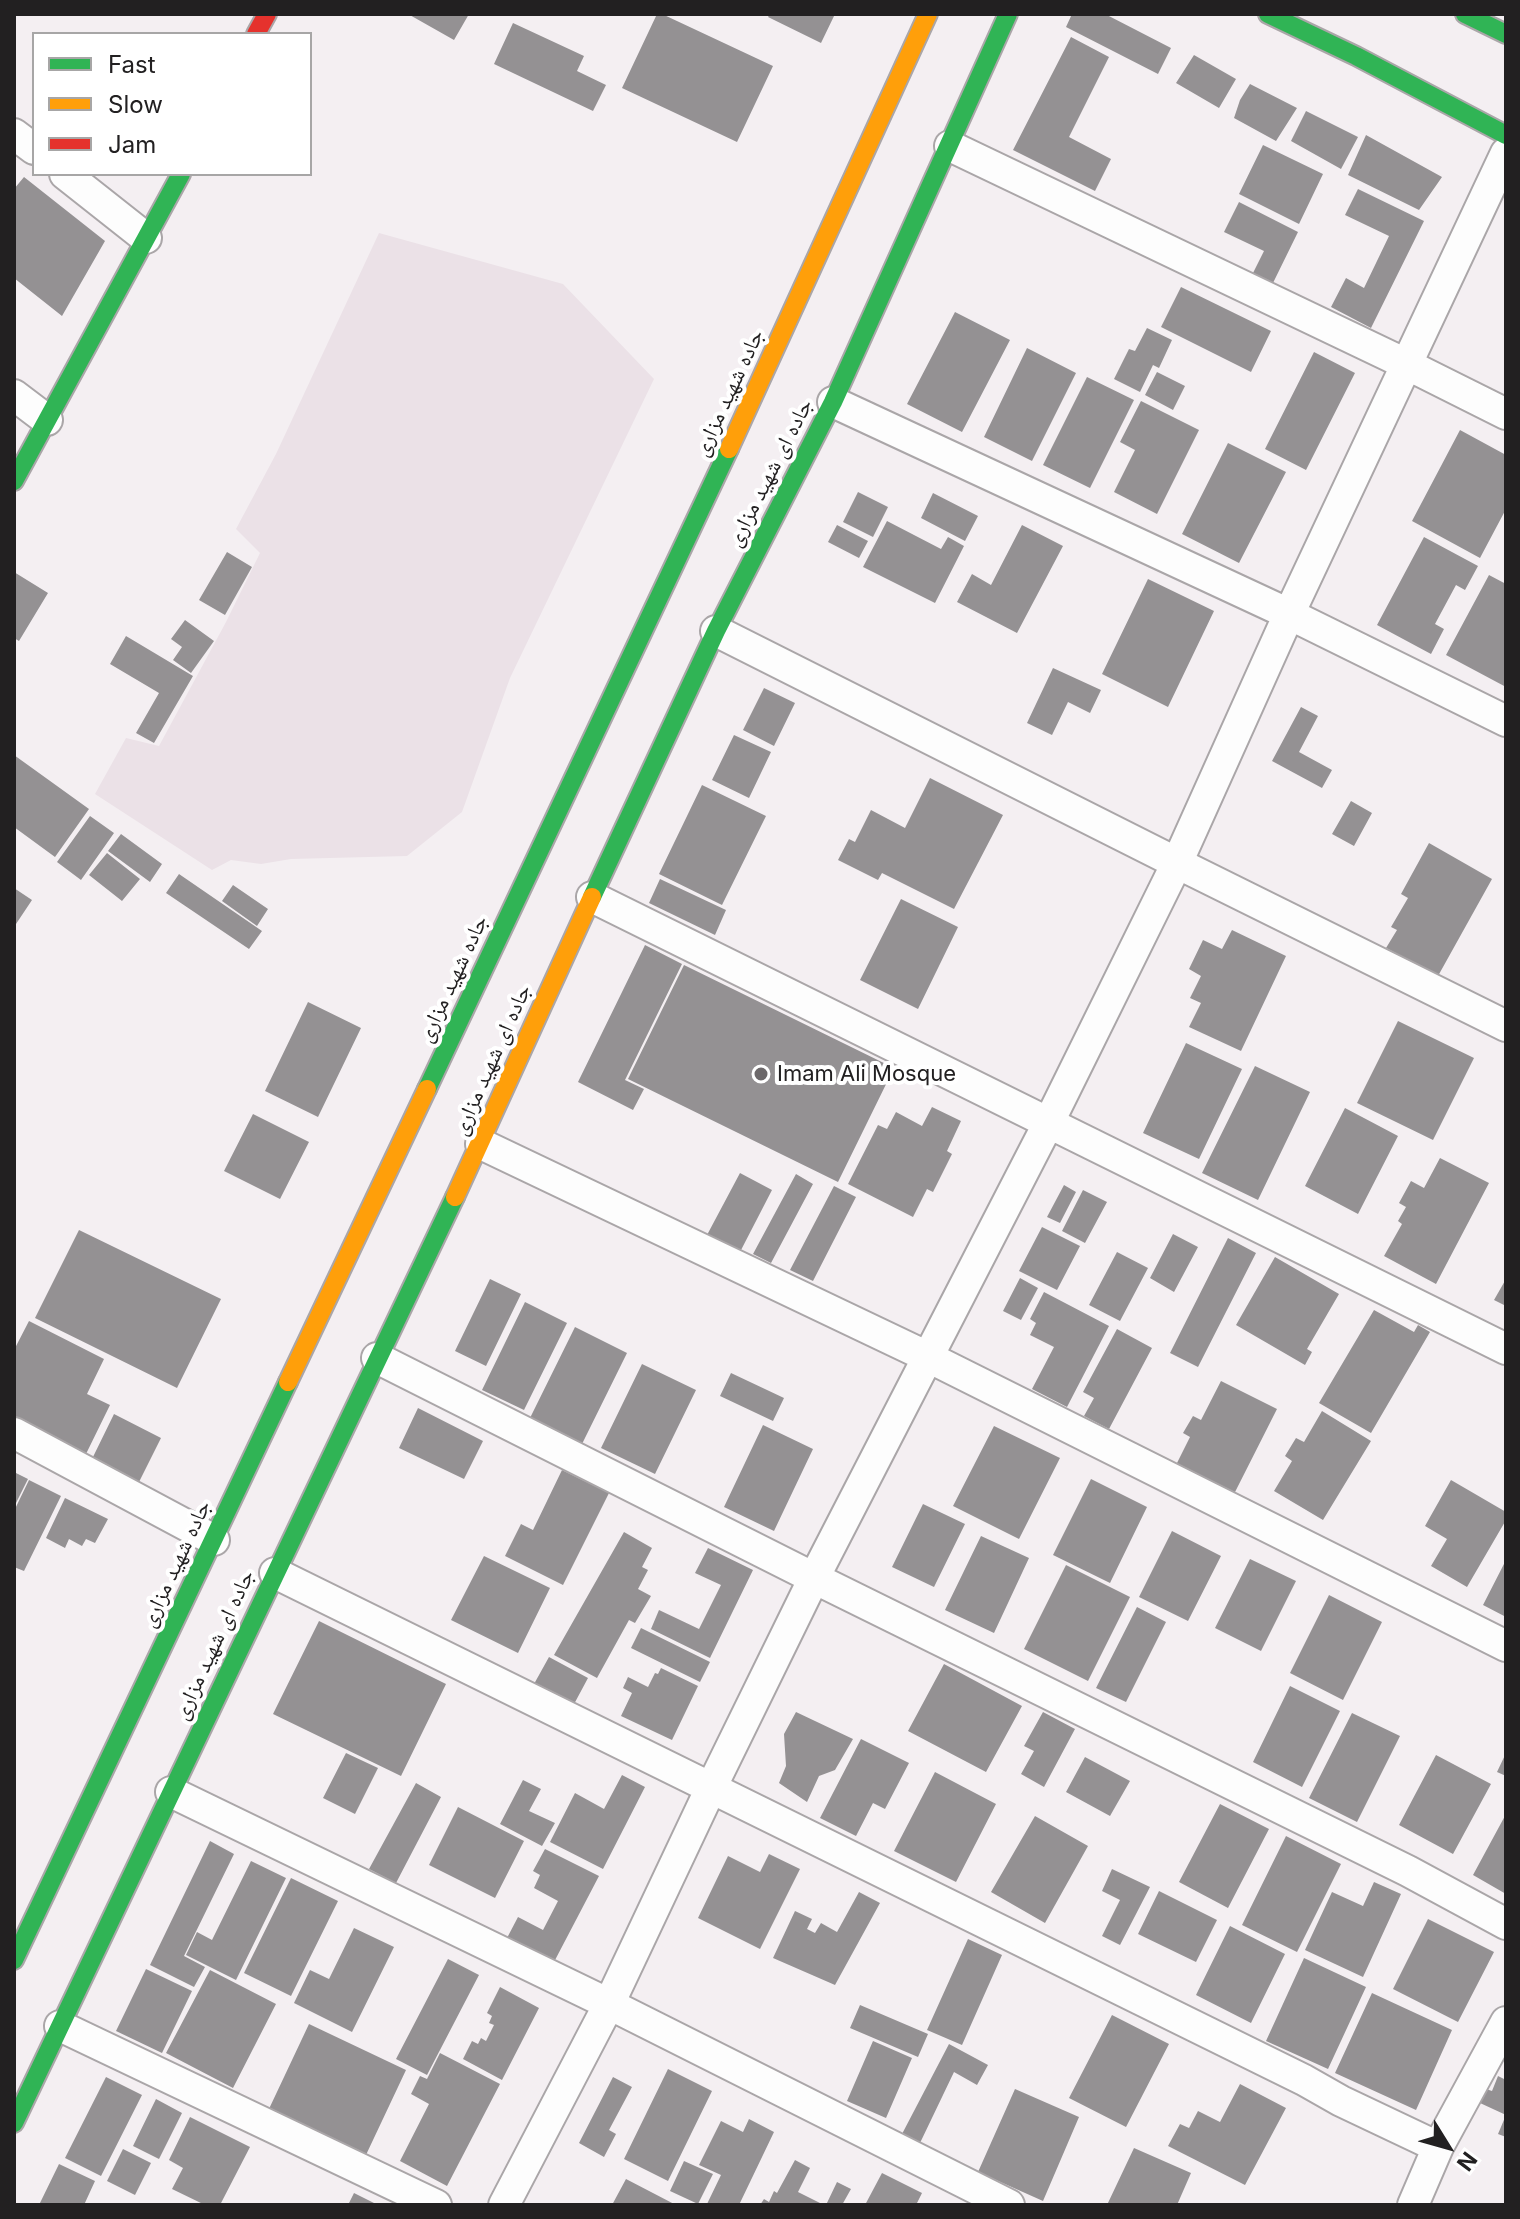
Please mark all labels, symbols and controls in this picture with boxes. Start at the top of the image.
legend [32,32,312,176]
text: Fast [108,50,156,79]
text: Slow [108,90,163,119]
text: Jam [108,130,156,159]
street label: جاده شهید مزاری [688,325,770,461]
street label: جاده ای شهید مزاری [721,395,819,551]
street label: جاده شهید مزاری [412,911,494,1047]
street label: جاده ای شهید مزاری [447,980,537,1140]
place label: Imam Ali Mosque [777,1061,956,1087]
marker: Imam Ali Mosque [752,1065,770,1083]
street label: جاده شهید مزاری [135,1496,217,1632]
street label: جاده ای شهید مزاری [168,1566,260,1724]
north arrow [1408,2107,1488,2187]
text: N [1452,2147,1483,2176]

